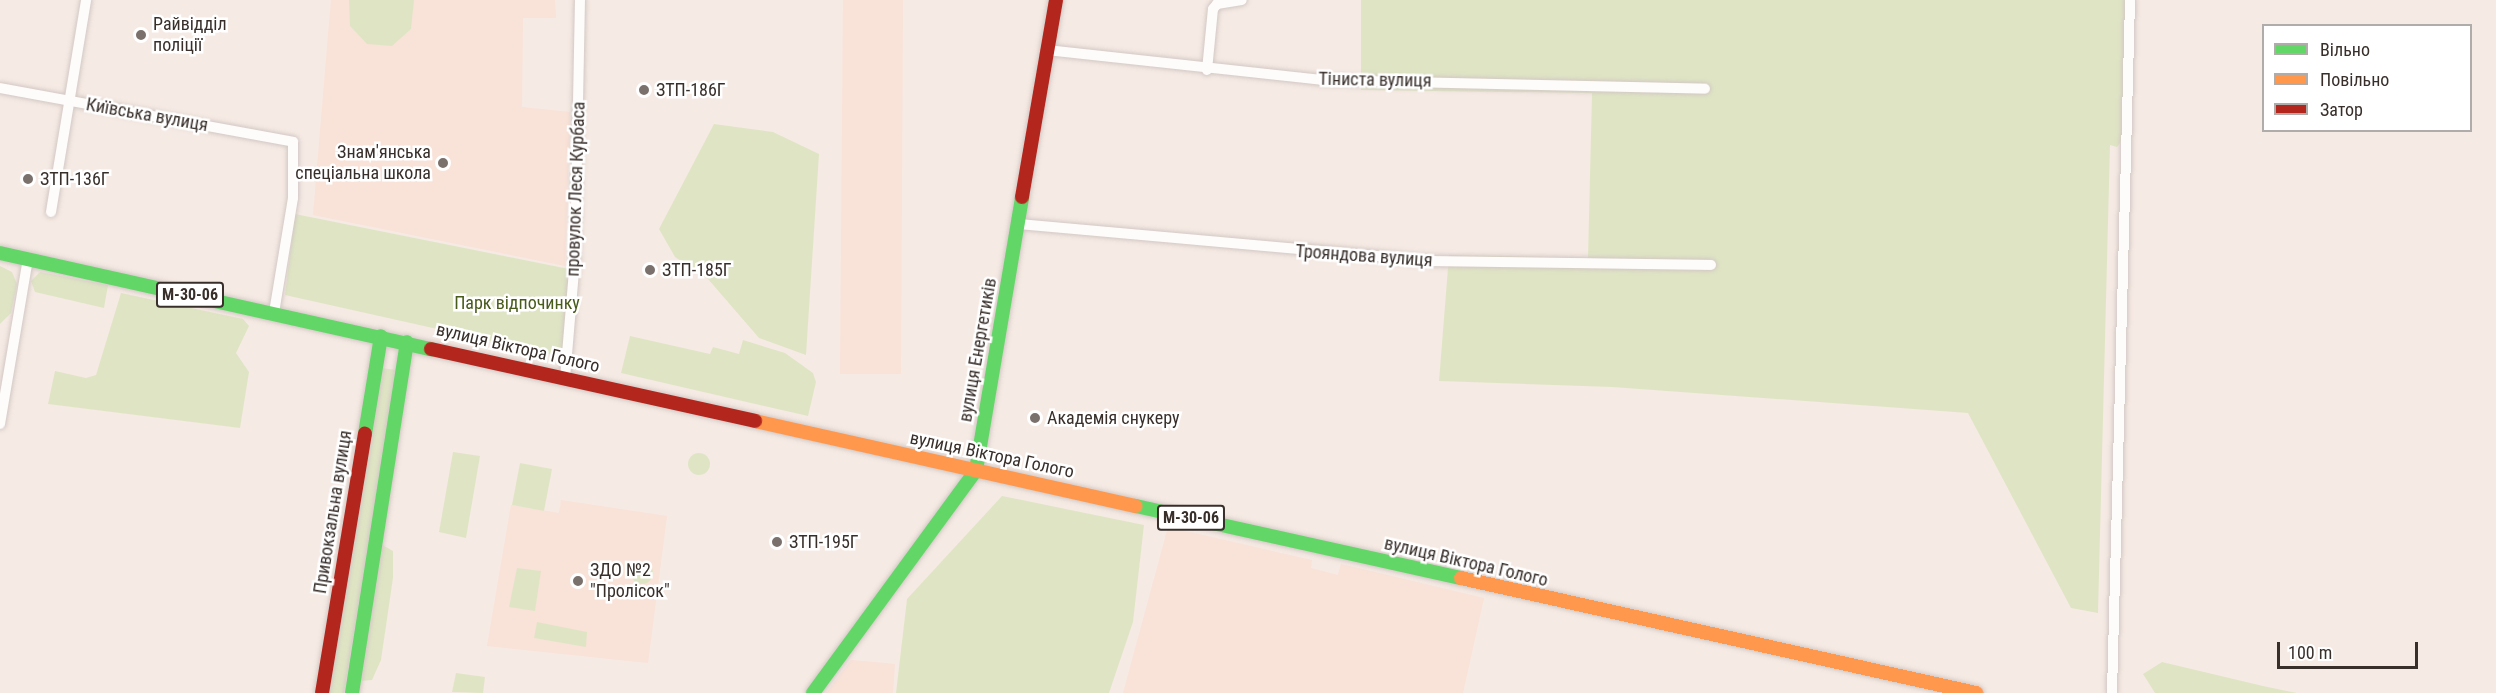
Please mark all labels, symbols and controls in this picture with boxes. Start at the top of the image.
place label: Райвідділ поліції [153,14,227,57]
legend [2262,24,2472,132]
marker: Райвідділ поліції [134,28,148,42]
text: Вільно [2320,39,2370,60]
street label: Тіниста вулиця [1318,68,1432,92]
text: Повільно [2320,69,2389,90]
place label: ЗТП-186Г [656,79,726,101]
marker: ЗТП-186Г [637,83,651,97]
street label: Київська вулиця [84,94,210,136]
text: Затор [2320,99,2363,120]
street label: провулок Леся Курбаса [562,101,590,277]
place label: Знам'янська спеціальна школа [295,142,431,184]
marker: Знам'янська спеціальна школа [436,156,450,170]
place label: ЗТП-136Г [40,168,110,190]
marker: ЗТП-136Г [21,172,35,186]
street label: Трояндова вулиця [1295,240,1433,272]
place label: ЗТП-185Г [662,259,732,281]
marker: ЗТП-185Г [643,263,657,277]
street label: вулиця Енергетиків [955,276,1001,424]
road number: М-30-06 [156,282,225,308]
park label: Парк відпочинку [454,292,580,314]
street label: вулиця Віктора Голого [434,319,602,377]
place label: Академія снукеру [1047,407,1180,429]
marker: Академія снукеру [1028,411,1042,425]
street label: вулиця Віктора Голого [908,427,1076,483]
street label: Привокзальна вулиця [309,429,357,595]
road number: М-30-06 [1156,505,1226,531]
place label: ЗТП-195Г [789,531,859,553]
street label: вулиця Віктора Голого [1382,533,1550,591]
marker: ЗТП-195Г [770,535,784,549]
place label: ЗДО №2 "Пролісок" [590,560,670,602]
marker: ЗДО №2 "Пролісок" [571,574,585,588]
scale bar [2280,630,2421,668]
text: 100 m [2288,642,2332,663]

